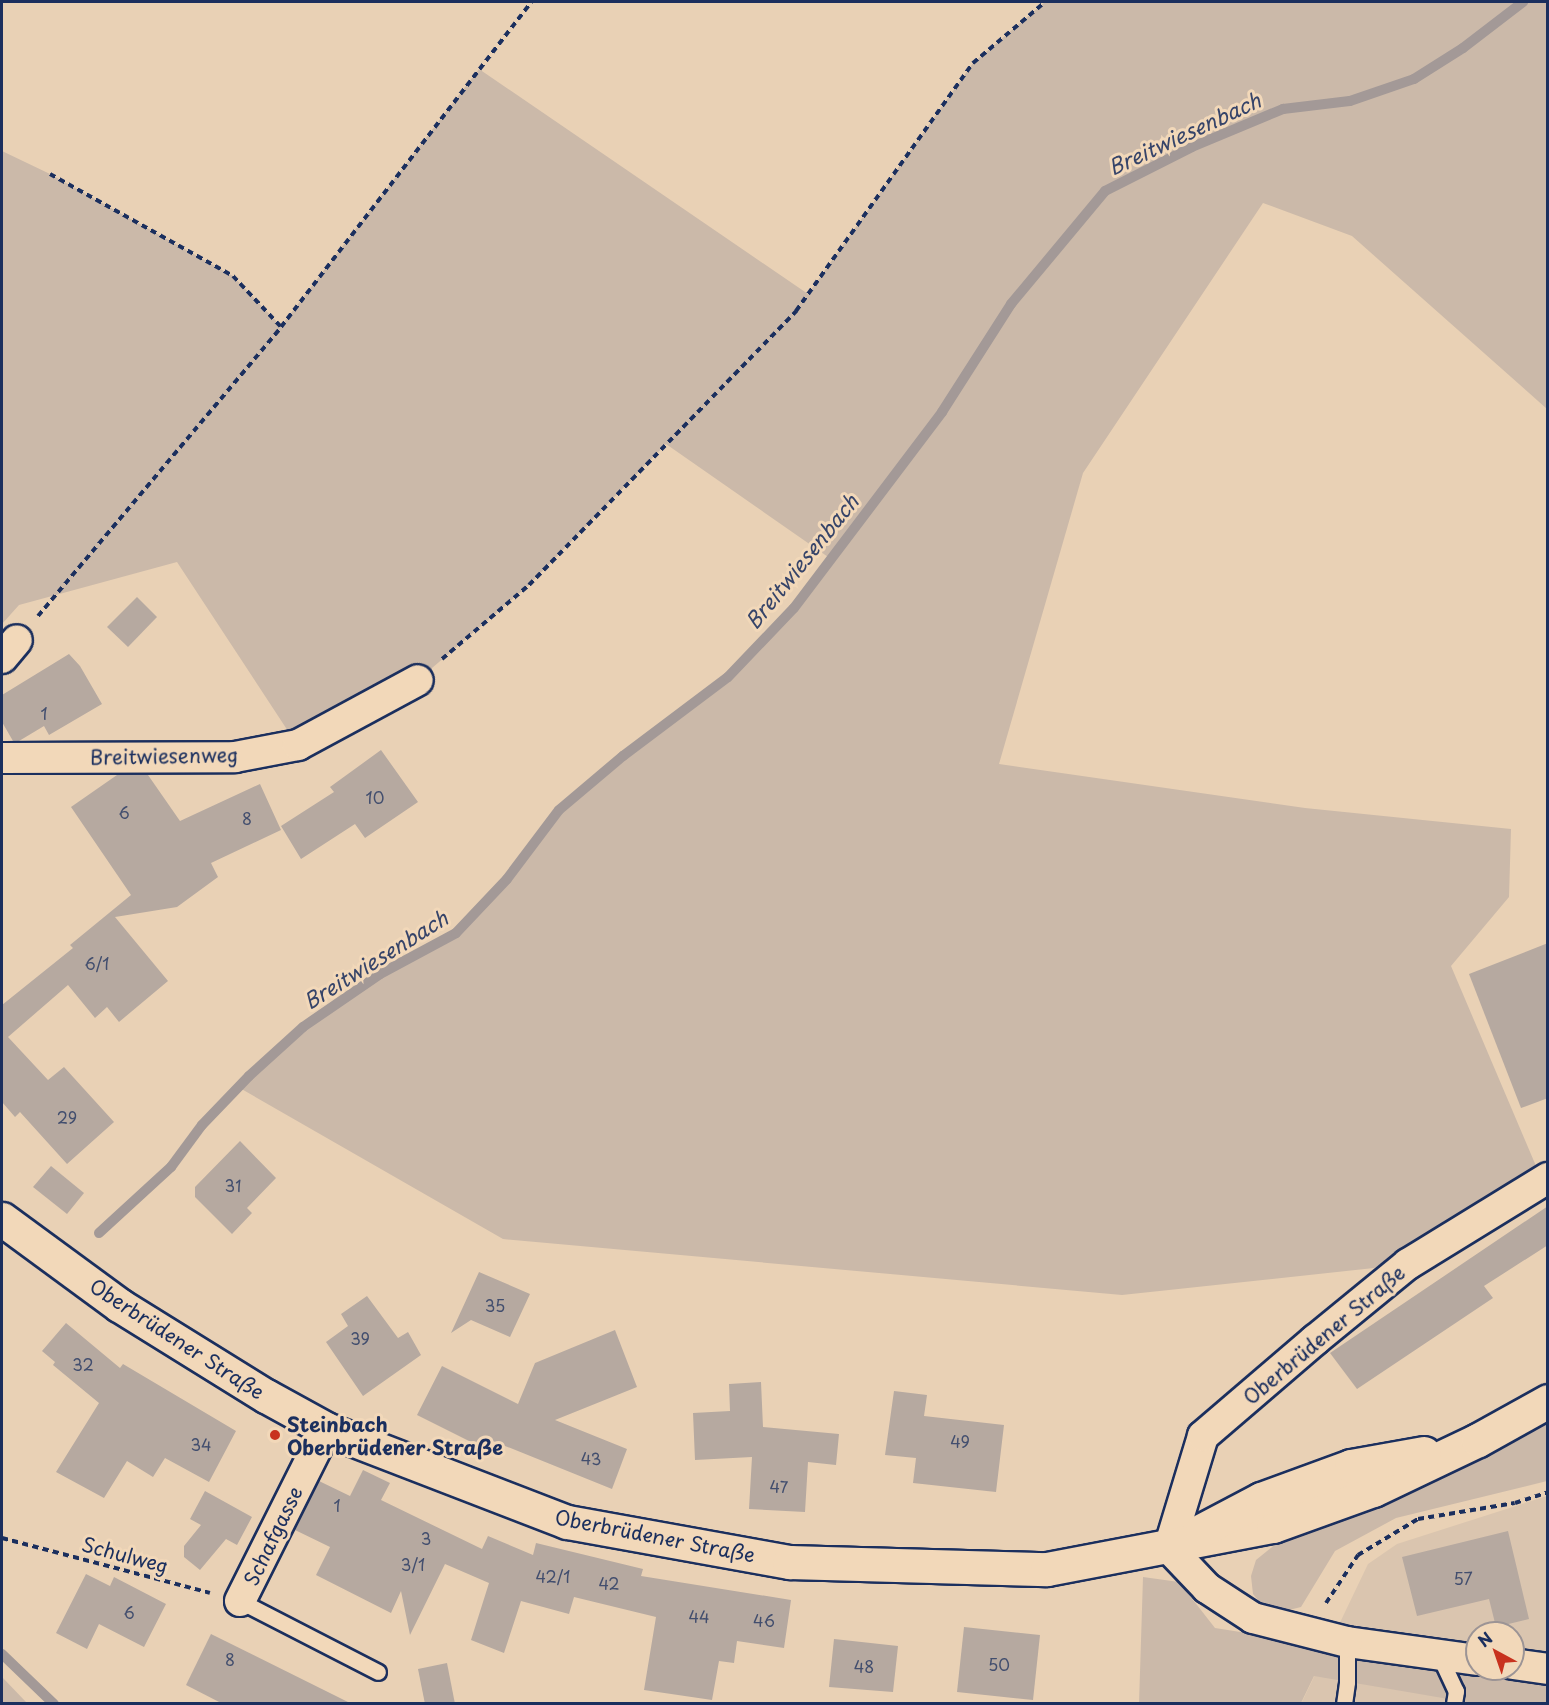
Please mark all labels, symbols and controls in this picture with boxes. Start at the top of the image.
water label: Breitwiesenbach [1104,87,1264,179]
water label: Breitwiesenbach [739,489,863,633]
house number: 1 [40,703,48,723]
street label: Breitwiesenweg [90,743,238,769]
house number: 10 [366,787,384,807]
house number: 6 [118,802,130,822]
house number: 8 [242,808,252,828]
water label: Breitwiesenbach [298,905,452,1013]
house number: 6/1 [85,953,109,973]
house number: 29 [57,1107,77,1127]
house number: 31 [225,1175,241,1195]
street label: Oberbrüdener Straße [1238,1260,1410,1410]
street label: Oberbrüdener Straße [85,1273,269,1405]
house number: 35 [485,1295,505,1315]
house number: 39 [350,1328,370,1348]
house number: 32 [72,1354,94,1374]
place label: Steinbach Oberbrüdener Straße [287,1412,504,1459]
marker: Steinbach Oberbrüdener Straße [268,1428,282,1442]
house number: 49 [950,1431,970,1451]
house number: 34 [190,1434,212,1454]
house number: 43 [581,1448,601,1468]
house number: 47 [770,1476,788,1496]
street label: Schafgasse [239,1482,307,1590]
house number: 1 [333,1495,341,1515]
street label: Oberbrüdener Straße [552,1505,758,1567]
house number: 3 [421,1528,431,1548]
street label: Schulweg [79,1532,171,1578]
house number: 3/1 [401,1554,425,1574]
house number: 42/1 [536,1566,570,1586]
house number: 57 [1453,1568,1473,1588]
house number: 42 [598,1573,620,1593]
house number: 6 [123,1602,135,1622]
house number: 44 [688,1606,710,1626]
house number: 46 [753,1610,775,1630]
north arrow [1465,1621,1525,1681]
text: N [1472,1625,1497,1652]
house number: 8 [225,1649,235,1669]
house number: 50 [988,1654,1010,1674]
house number: 48 [854,1656,874,1676]

